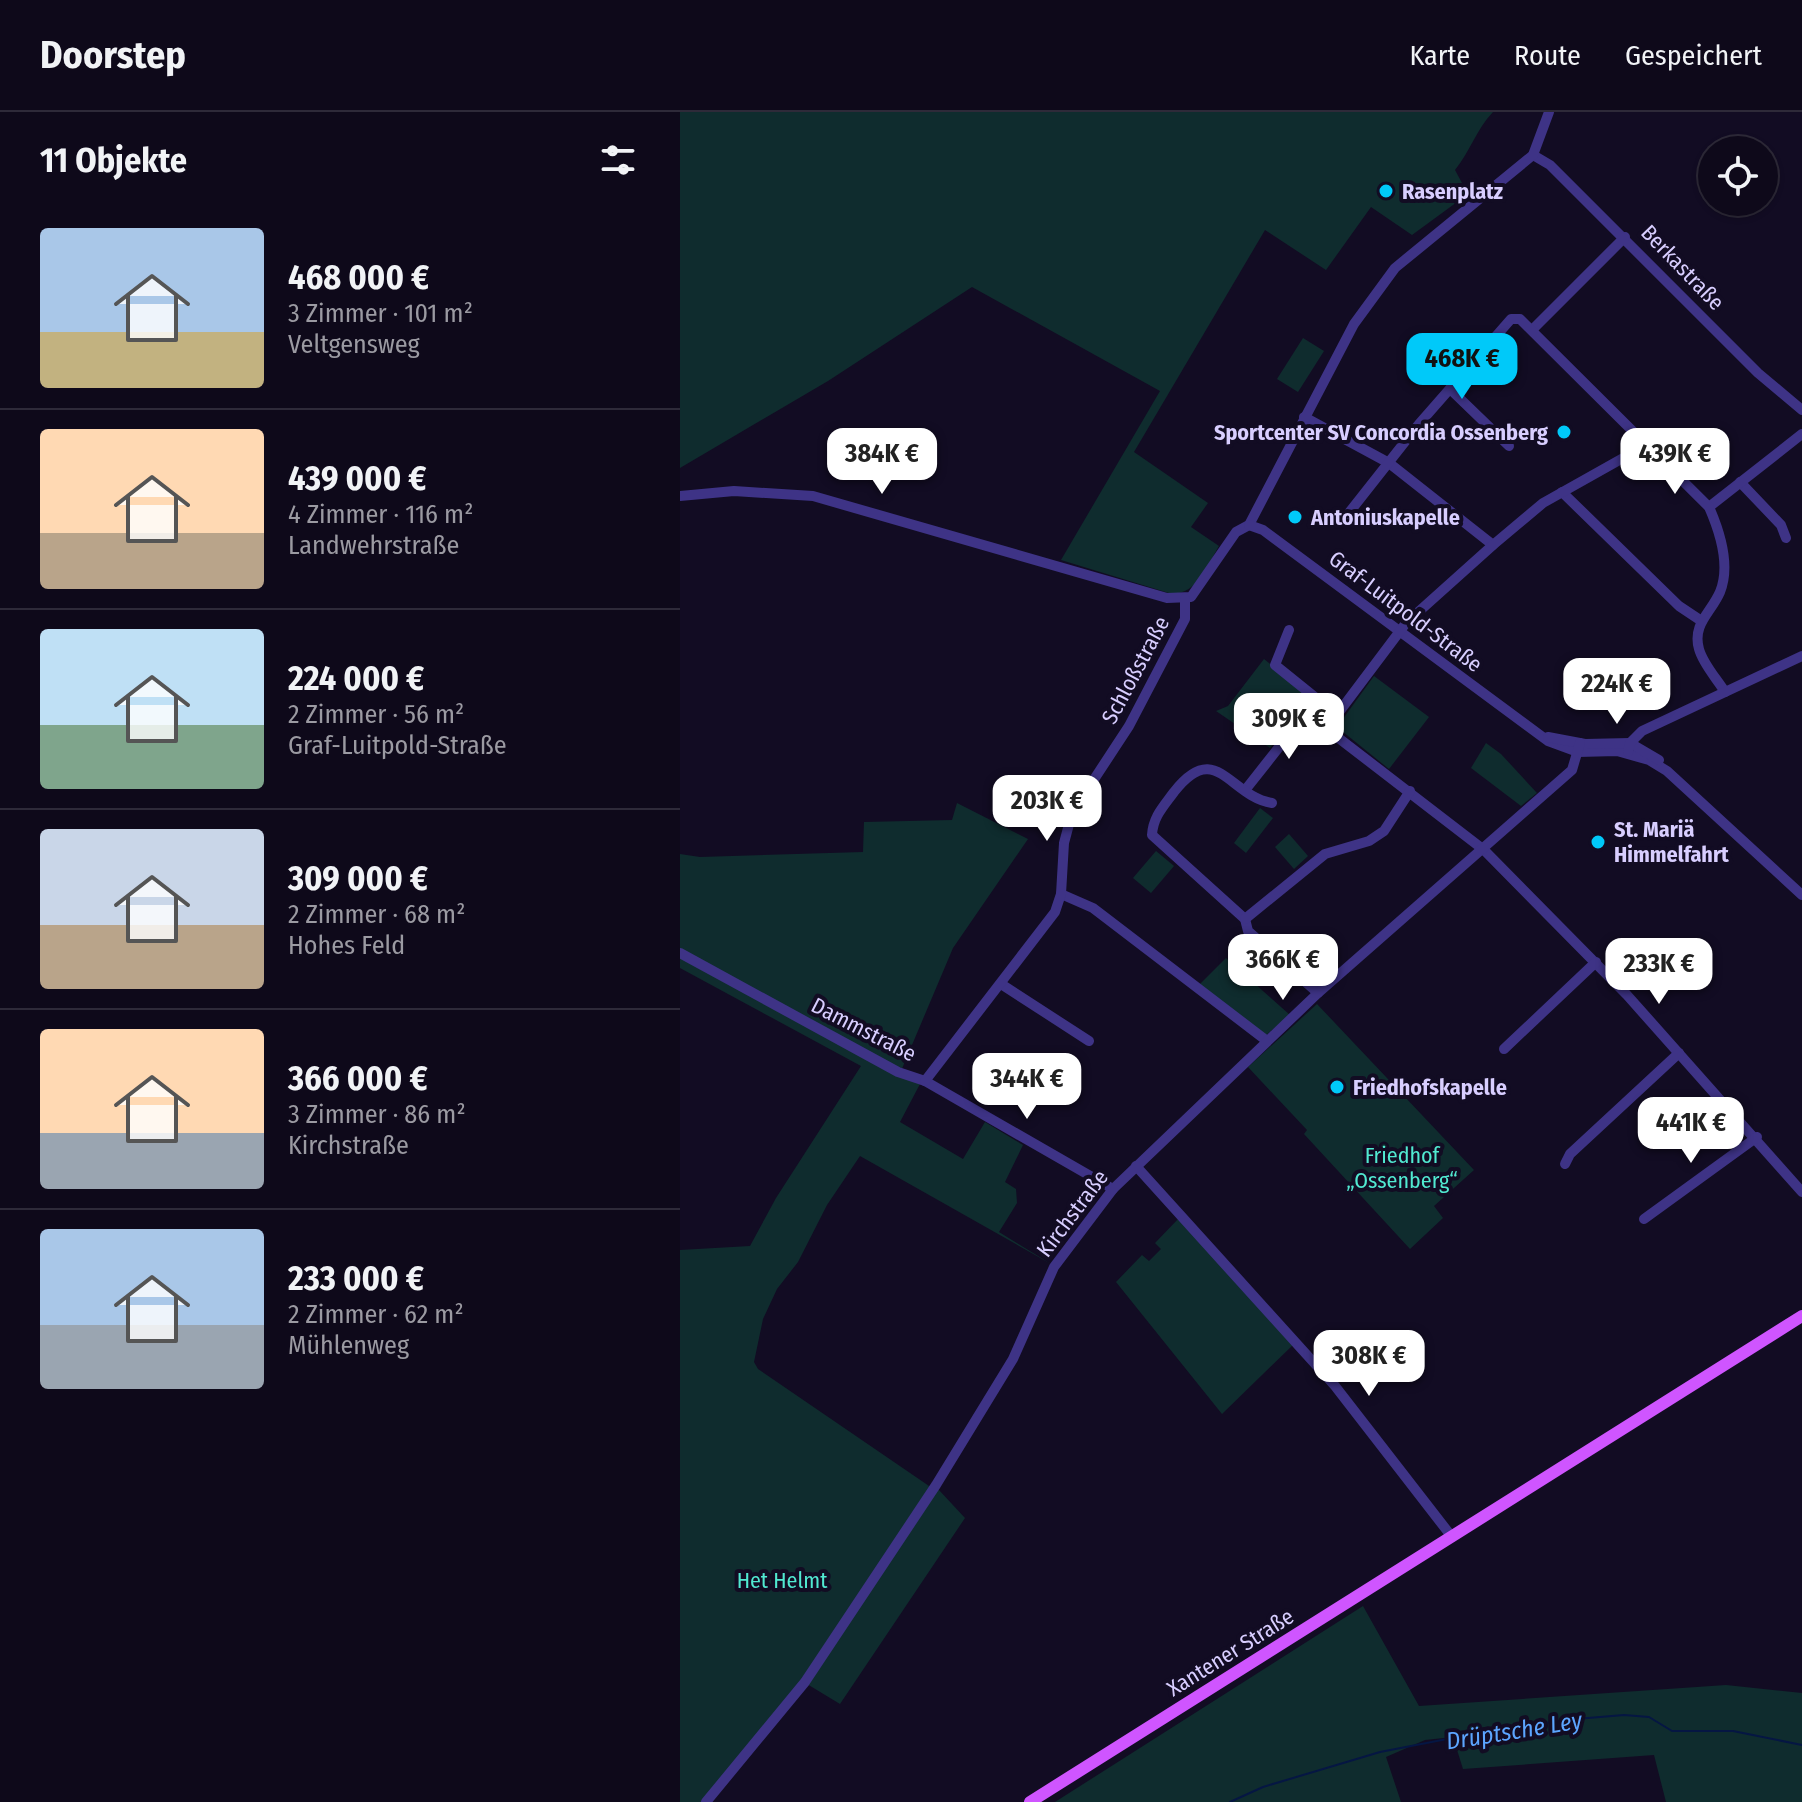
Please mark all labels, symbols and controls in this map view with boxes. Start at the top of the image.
text: Doorstep [40,32,186,78]
text: Karte [1409,39,1470,72]
text: Route [1514,39,1581,72]
text: Gespeichert [1625,39,1762,72]
map controls [1698,136,1778,216]
button: locate [1698,136,1778,216]
icon: filters [596,138,640,182]
text: 11 Objekte [40,140,187,181]
place label: Rasenplatz [1402,178,1503,205]
marker: Rasenplatz [1377,182,1395,200]
street label: Berkastraße [1635,219,1730,316]
text: 468 000 € [288,257,429,298]
icon: home [104,260,200,356]
text: 3 Zimmer · 101 m² [288,298,473,329]
text: Veltgensweg [288,329,420,360]
pin: 468K € [1397,333,1527,401]
text: 468K € [1424,343,1500,374]
place label: Sportcenter SV Concordia Ossenberg [1214,419,1548,446]
marker: Sportcenter SV Concordia Ossenberg [1555,423,1573,441]
pin: 384K € [817,428,947,496]
pin: 439K € [1610,428,1740,496]
text: 384K € [845,438,919,469]
text: 439K € [1638,438,1712,469]
text: 439 000 € [288,458,427,499]
icon: home [104,461,200,557]
text: 4 Zimmer · 116 m² [288,499,473,530]
place label: Antoniuskapelle [1310,504,1460,531]
marker: Antoniuskapelle [1286,508,1304,526]
text: Landwehrstraße [288,530,459,561]
street label: Graf-Luitpold-Straße [1324,545,1488,678]
street label: Schloßstraße [1096,612,1175,729]
text: 224 000 € [288,658,424,699]
pin: 224K € [1552,658,1682,726]
icon: home [104,661,200,757]
text: 224K € [1581,668,1653,699]
pin: 309K € [1224,693,1354,761]
text: 2 Zimmer · 56 m² [288,699,464,730]
text: 309K € [1252,703,1326,734]
text: Graf-Luitpold-Straße [288,730,507,761]
pin: 203K € [982,775,1112,843]
text: 203K € [1011,785,1083,816]
place label: St. Mariä Himmelfahrt [1614,816,1729,868]
marker: St. Mariä Himmelfahrt [1589,833,1607,851]
text: 309 000 € [288,858,428,899]
icon: home [104,861,200,957]
text: 2 Zimmer · 68 m² [288,899,465,930]
text: Hohes Feld [288,930,405,961]
pin: 366K € [1218,934,1348,1002]
pin: 233K € [1594,938,1724,1006]
text: 366K € [1246,944,1320,975]
text: 233K € [1623,948,1695,979]
street label: Dammstraße [807,991,921,1067]
pin: 344K € [962,1053,1092,1121]
text: 366 000 € [288,1058,428,1099]
icon: home [104,1061,200,1157]
text: 344K € [990,1063,1064,1094]
place label: Friedhofskapelle [1353,1074,1507,1101]
marker: Friedhofskapelle [1328,1078,1346,1096]
pin: 441K € [1626,1097,1756,1165]
text: 3 Zimmer · 86 m² [288,1099,466,1130]
text: 441K € [1656,1107,1726,1138]
text: Kirchstraße [288,1130,409,1161]
park label: Friedhof „Ossenberg“ [1346,1142,1458,1194]
street label: Kirchstraße [1031,1164,1114,1262]
text: 233 000 € [288,1258,424,1299]
icon: home [104,1261,200,1357]
text: 2 Zimmer · 62 m² [288,1299,464,1330]
text: Mühlenweg [288,1330,409,1361]
pin: 308K € [1304,1330,1434,1398]
text: 308K € [1332,1340,1406,1371]
park label: Het Helmt [737,1567,828,1594]
street label: Xantener Straße [1162,1603,1299,1702]
water label: Drüptsche Ley [1444,1706,1585,1756]

